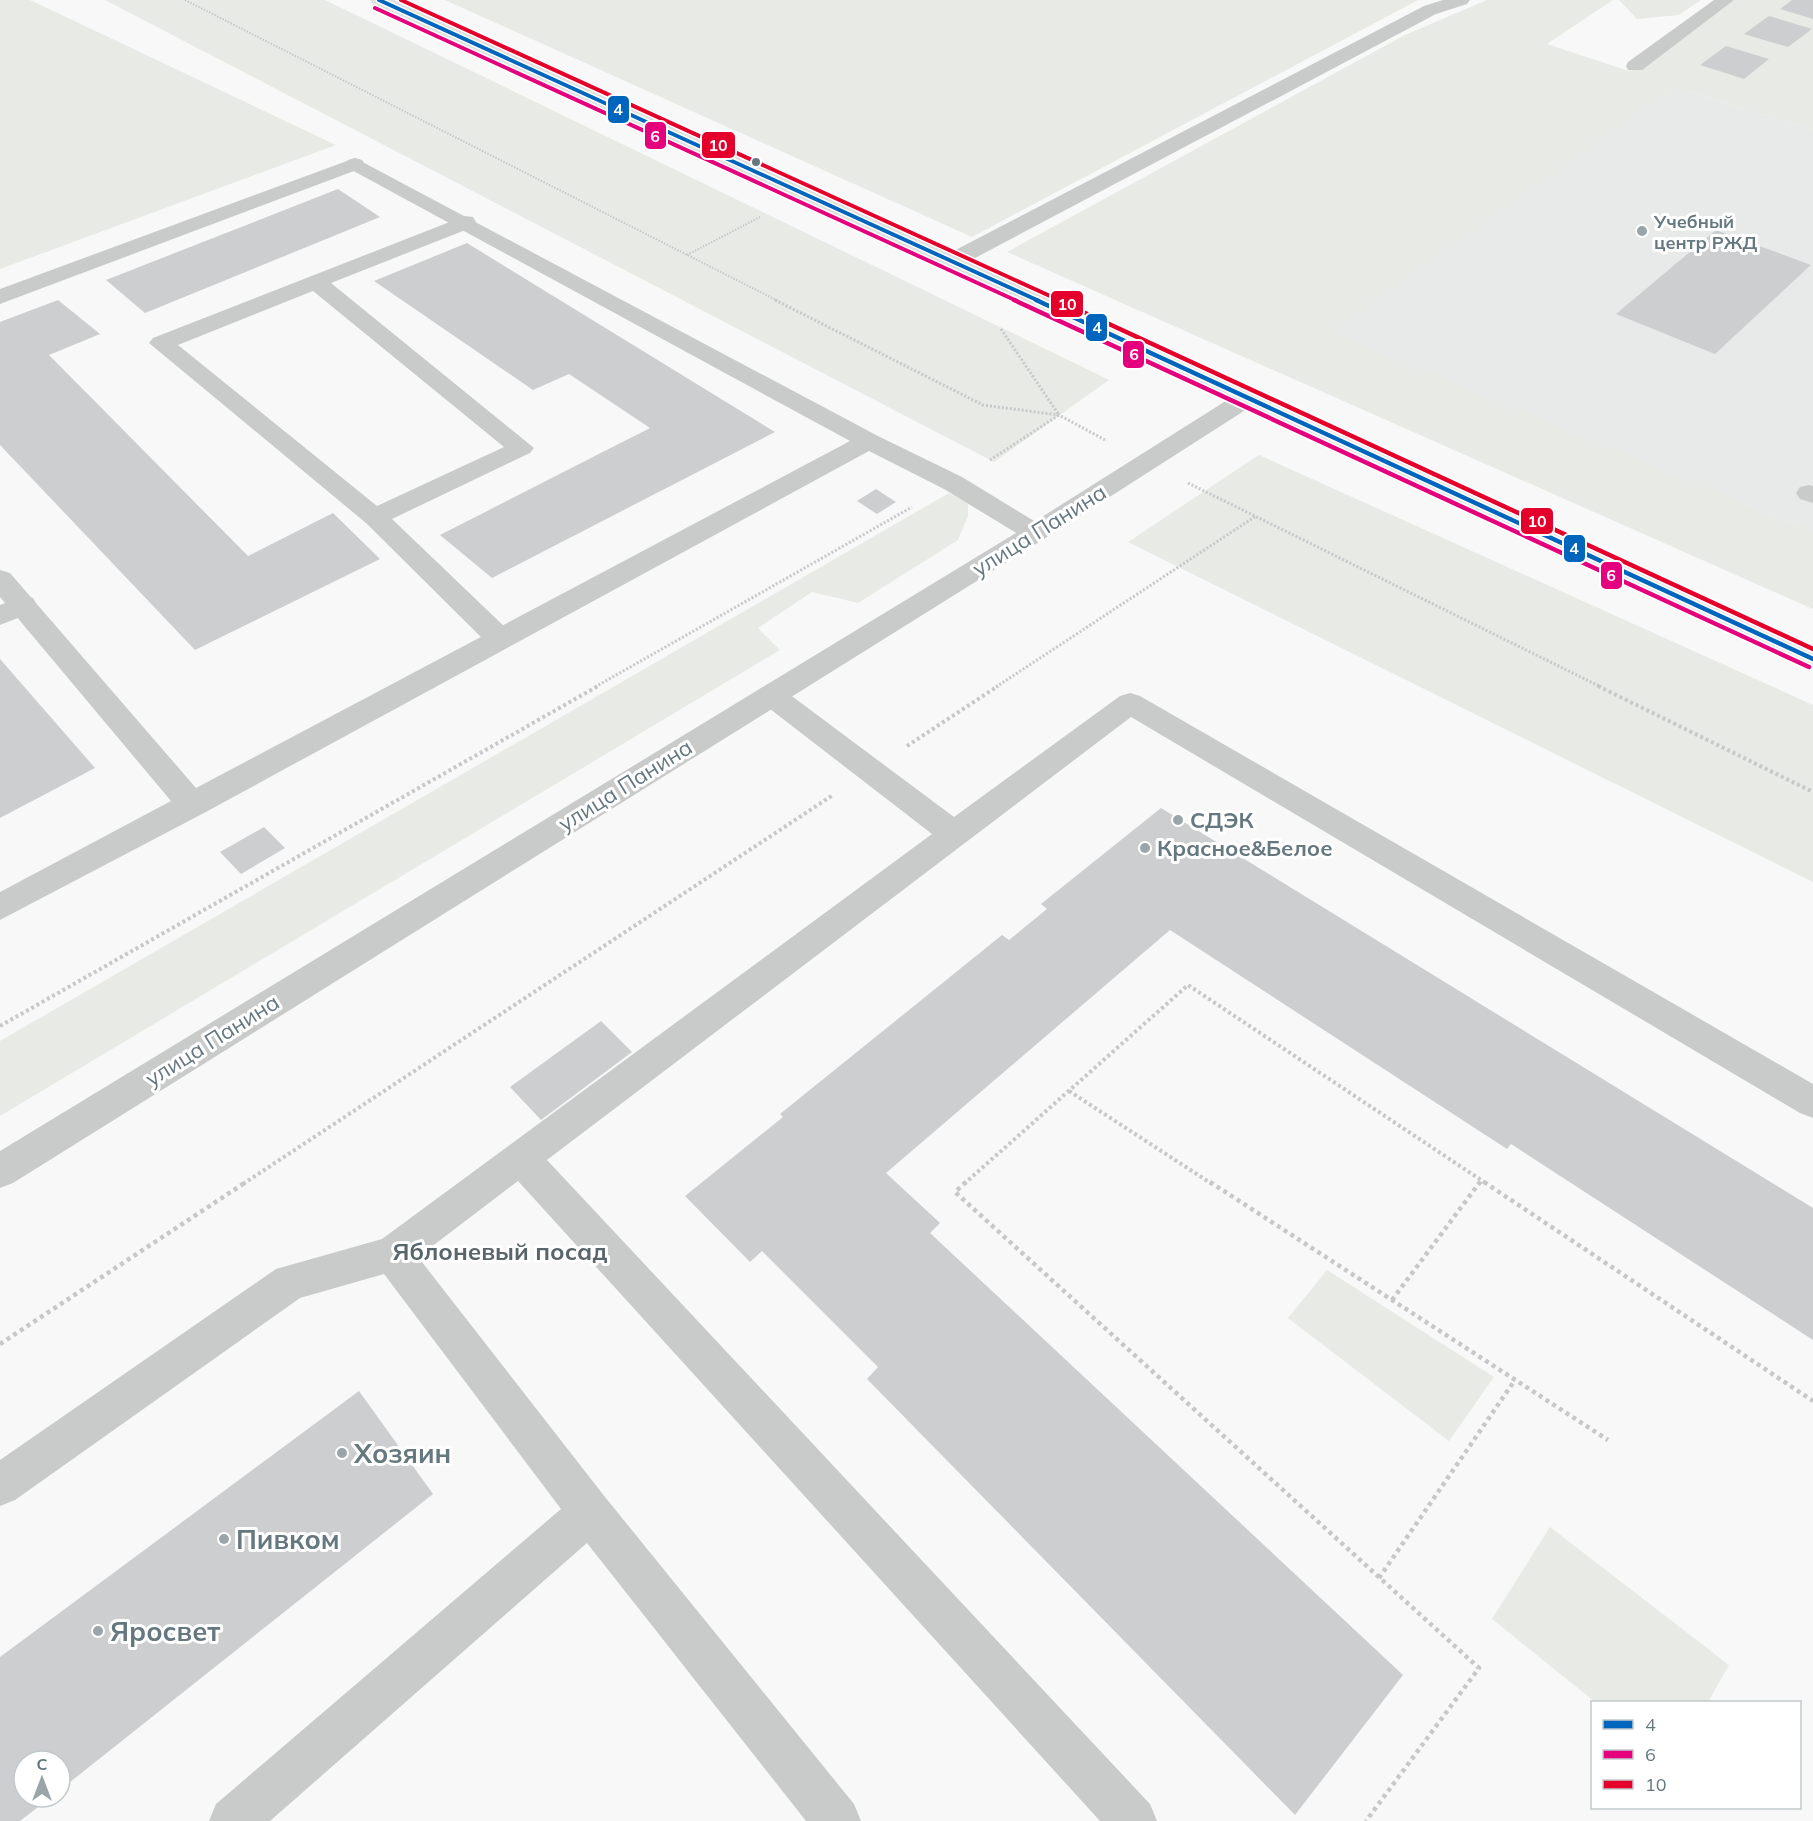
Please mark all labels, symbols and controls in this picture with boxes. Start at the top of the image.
line badge: 4 [607,95,630,124]
text: 4 [613,99,623,119]
line badge: 6 [644,121,667,150]
text: 6 [650,126,660,146]
line badge: 10 [701,131,736,159]
text: 10 [708,135,728,155]
unlabelled marker [750,156,762,168]
place label: Учебный центр РЖД [1653,210,1757,254]
marker: Учебный центр РЖД [1635,224,1649,238]
line badge: 10 [1050,290,1084,318]
text: 10 [1057,294,1077,314]
line badge: 4 [1085,313,1108,342]
text: 4 [1092,317,1102,337]
line badge: 6 [1122,340,1145,369]
text: 6 [1129,344,1139,364]
street label: улица Панина [967,478,1111,582]
line badge: 10 [1520,507,1554,535]
text: 10 [1527,511,1547,531]
line badge: 4 [1563,534,1586,563]
text: 4 [1569,538,1579,558]
line badge: 6 [1600,561,1623,590]
text: 6 [1606,565,1616,585]
street label: улица Панина [553,733,697,837]
place label: СДЭК [1190,806,1254,834]
marker: СДЭК [1171,813,1185,827]
place label: Красное&Белое [1157,834,1333,862]
marker: Красное&Белое [1138,841,1152,855]
street label: улица Панина [140,988,284,1092]
district label: Яблоневый посад [392,1236,608,1266]
place label: Хозяин [353,1436,451,1470]
marker: Хозяин [335,1446,349,1460]
place label: Пивком [236,1522,340,1556]
marker: Пивком [217,1532,231,1546]
place label: Яросвет [110,1614,220,1648]
marker: Яросвет [91,1624,105,1638]
legend [1591,1701,1801,1809]
text: 4 [1645,1713,1656,1736]
text: 6 [1645,1743,1656,1766]
north arrow [12,1749,72,1809]
text: С [37,1754,48,1774]
text: 10 [1645,1773,1667,1796]

